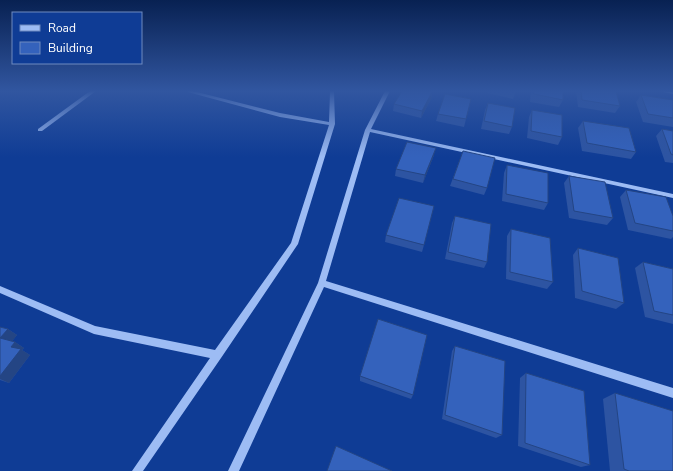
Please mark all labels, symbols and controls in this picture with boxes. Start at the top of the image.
legend [12,12,142,64]
text: Road [48,20,76,36]
text: Building [48,40,93,56]

